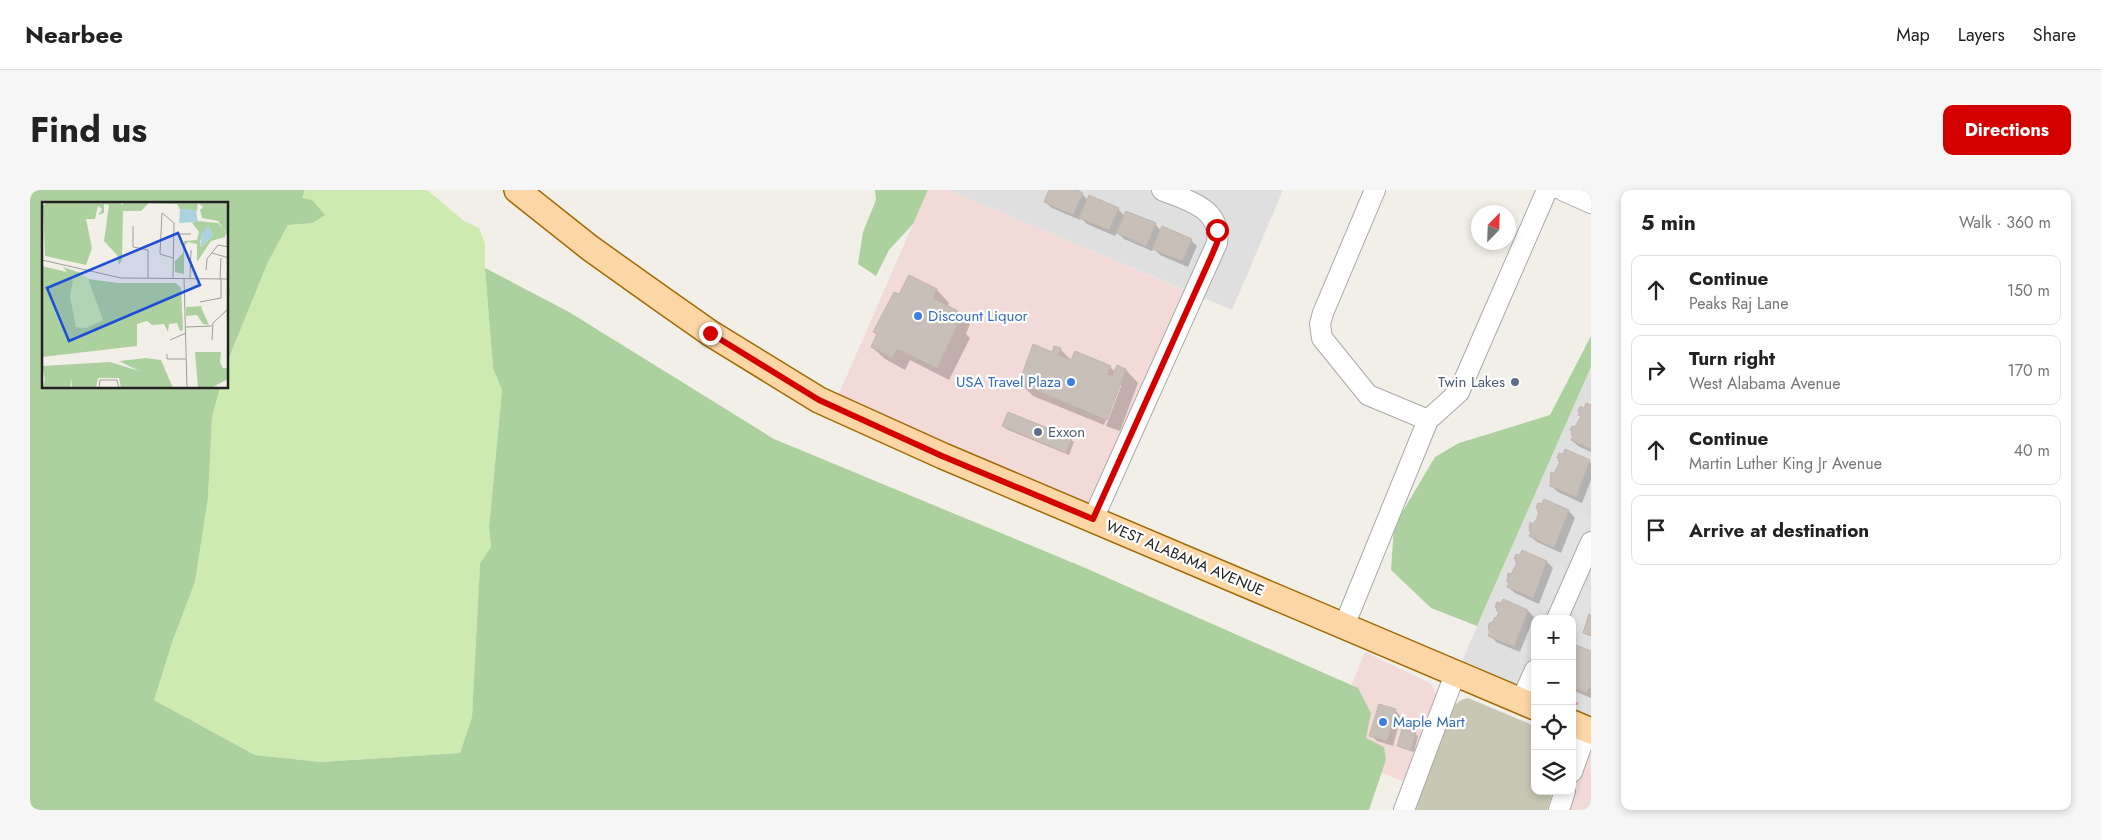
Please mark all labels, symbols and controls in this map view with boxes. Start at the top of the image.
text: Nearbee [25,17,123,52]
text: Map [1896,22,1930,48]
text: Layers [1958,22,2005,48]
text: Share [2033,22,2076,48]
text: Find us [30,105,147,155]
button: Directions [1943,105,2071,155]
inset map [42,202,229,389]
north arrow [1471,205,1516,250]
text: 5 min [1641,208,1696,238]
text: Walk · 360 m [1959,211,2051,234]
route start [1206,219,1229,242]
text: Continue [1689,265,1768,292]
icon: ahead [1642,276,1670,304]
text: 150 m [2007,279,2050,302]
text: Peaks Raj Lane [1689,292,1789,315]
place label: Discount Liquor [928,305,1029,327]
marker: Discount Liquor [912,310,924,322]
route end [699,322,722,345]
text: Turn right [1689,345,1775,372]
icon: right [1642,356,1670,384]
text: 170 m [2008,359,2050,382]
place label: USA Travel Plaza [956,371,1061,393]
place label: Twin Lakes [1438,371,1505,393]
text: West Alabama Avenue [1689,372,1840,395]
marker: USA Travel Plaza [1065,376,1077,388]
marker: Twin Lakes [1509,376,1521,388]
place label: Exxon [1048,421,1085,443]
text: Continue [1689,425,1768,452]
marker: Exxon [1032,426,1044,438]
icon: ahead [1642,436,1670,464]
text: 40 m [2014,439,2050,462]
text: Martin Luther King Jr Avenue [1689,452,1882,475]
street label: WEST ALABAMA AVENUE [1102,515,1268,601]
icon: arrive [1642,516,1670,544]
text: Arrive at destination [1689,517,1869,544]
map controls [1531,615,1576,795]
button: + [1531,615,1576,660]
button: − [1531,660,1576,705]
button: locate [1531,705,1576,750]
place label: Maple Mart [1393,711,1465,733]
marker: Maple Mart [1377,716,1389,728]
button: layers [1531,750,1576,795]

